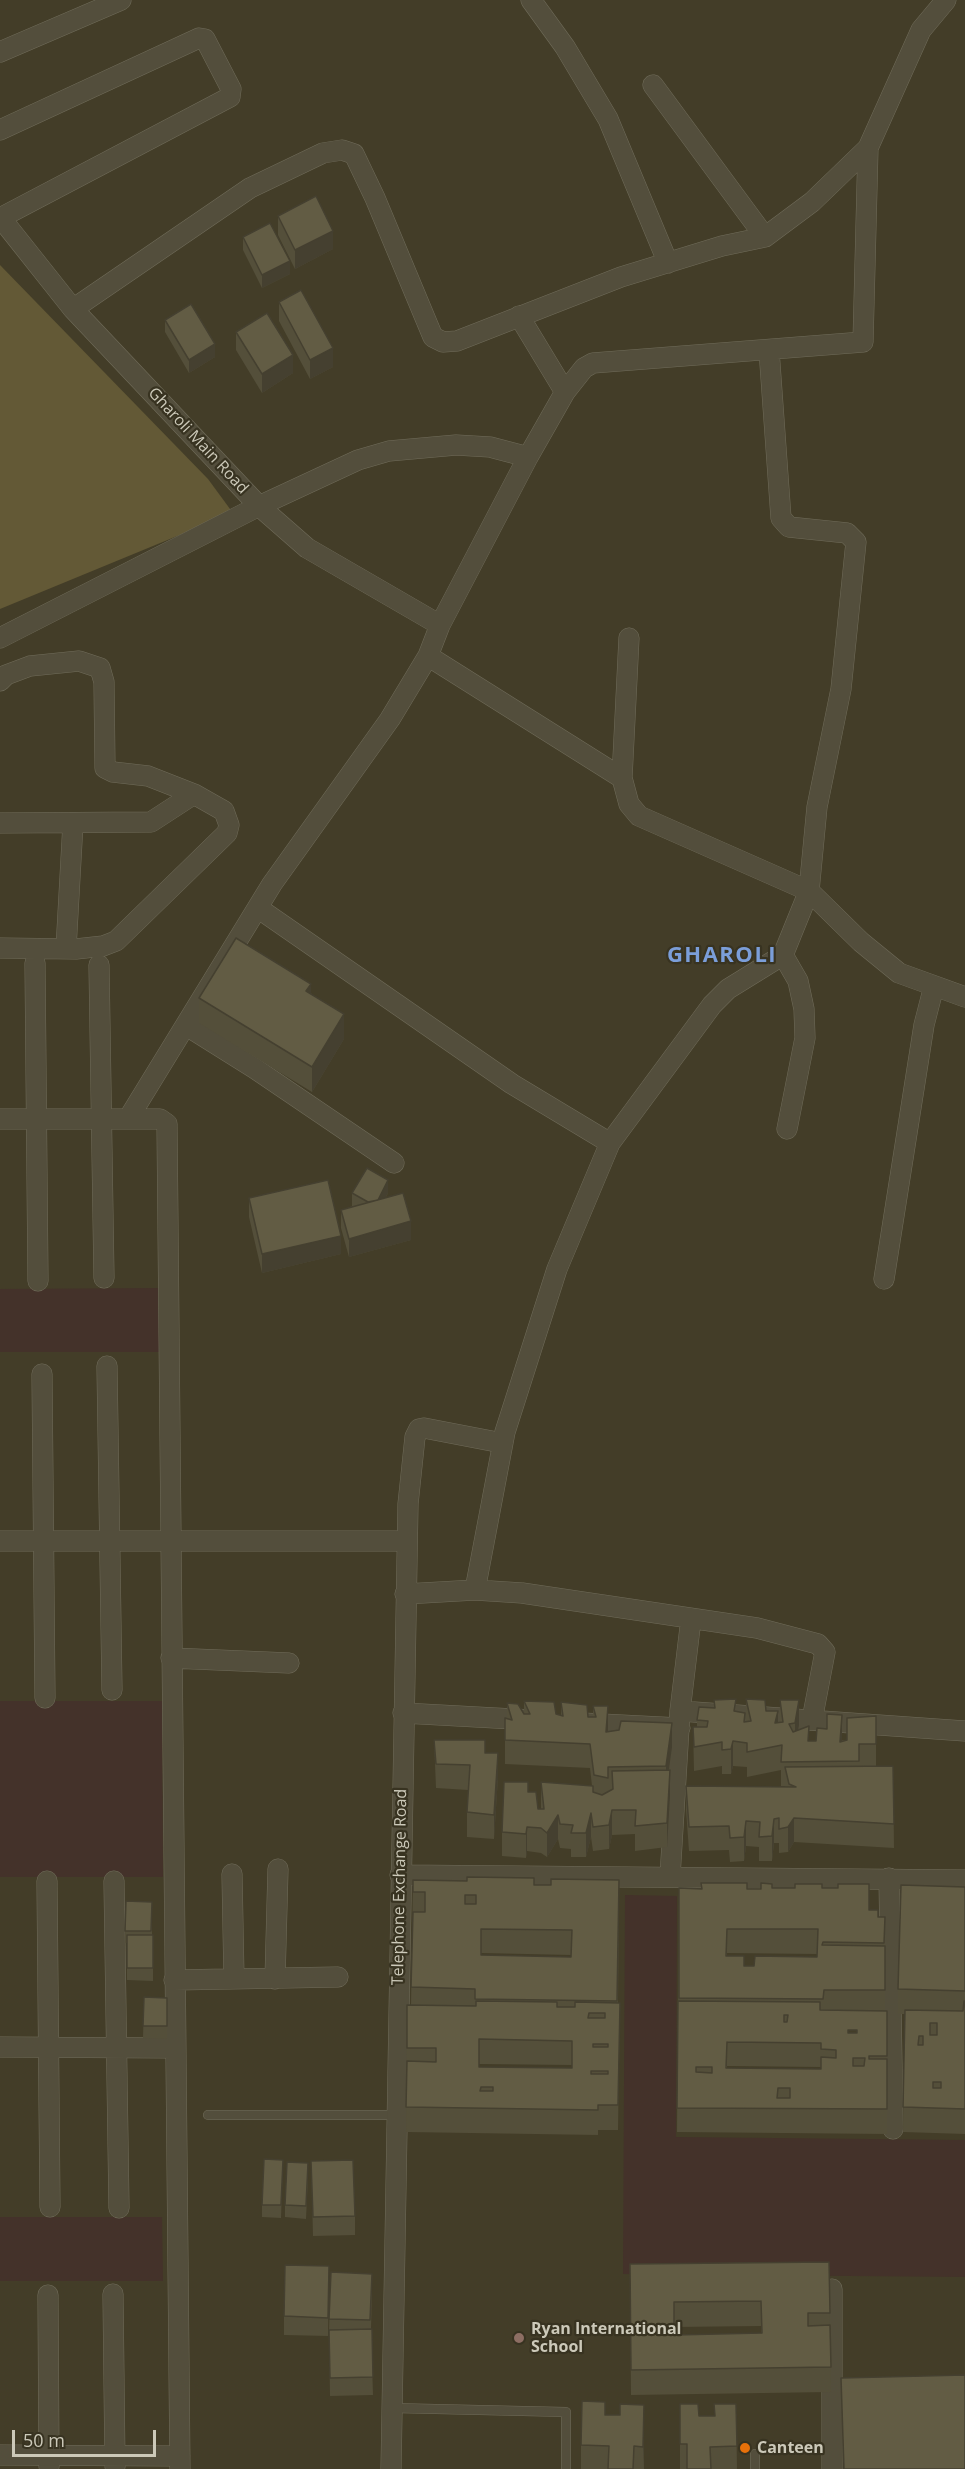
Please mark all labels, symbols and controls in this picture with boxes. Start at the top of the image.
street label: Gharoli Main Road [144,384,252,498]
district label: GHAROLI [667,943,777,969]
street label: Telephone Exchange Road [389,1789,411,1985]
place label: Ryan International School [531,2319,681,2357]
marker: Ryan International School [512,2331,526,2345]
scale bar [15,2418,159,2456]
text: 50 m [23,2428,65,2452]
place label: Canteen [757,2438,824,2458]
marker: Canteen [738,2441,752,2455]

